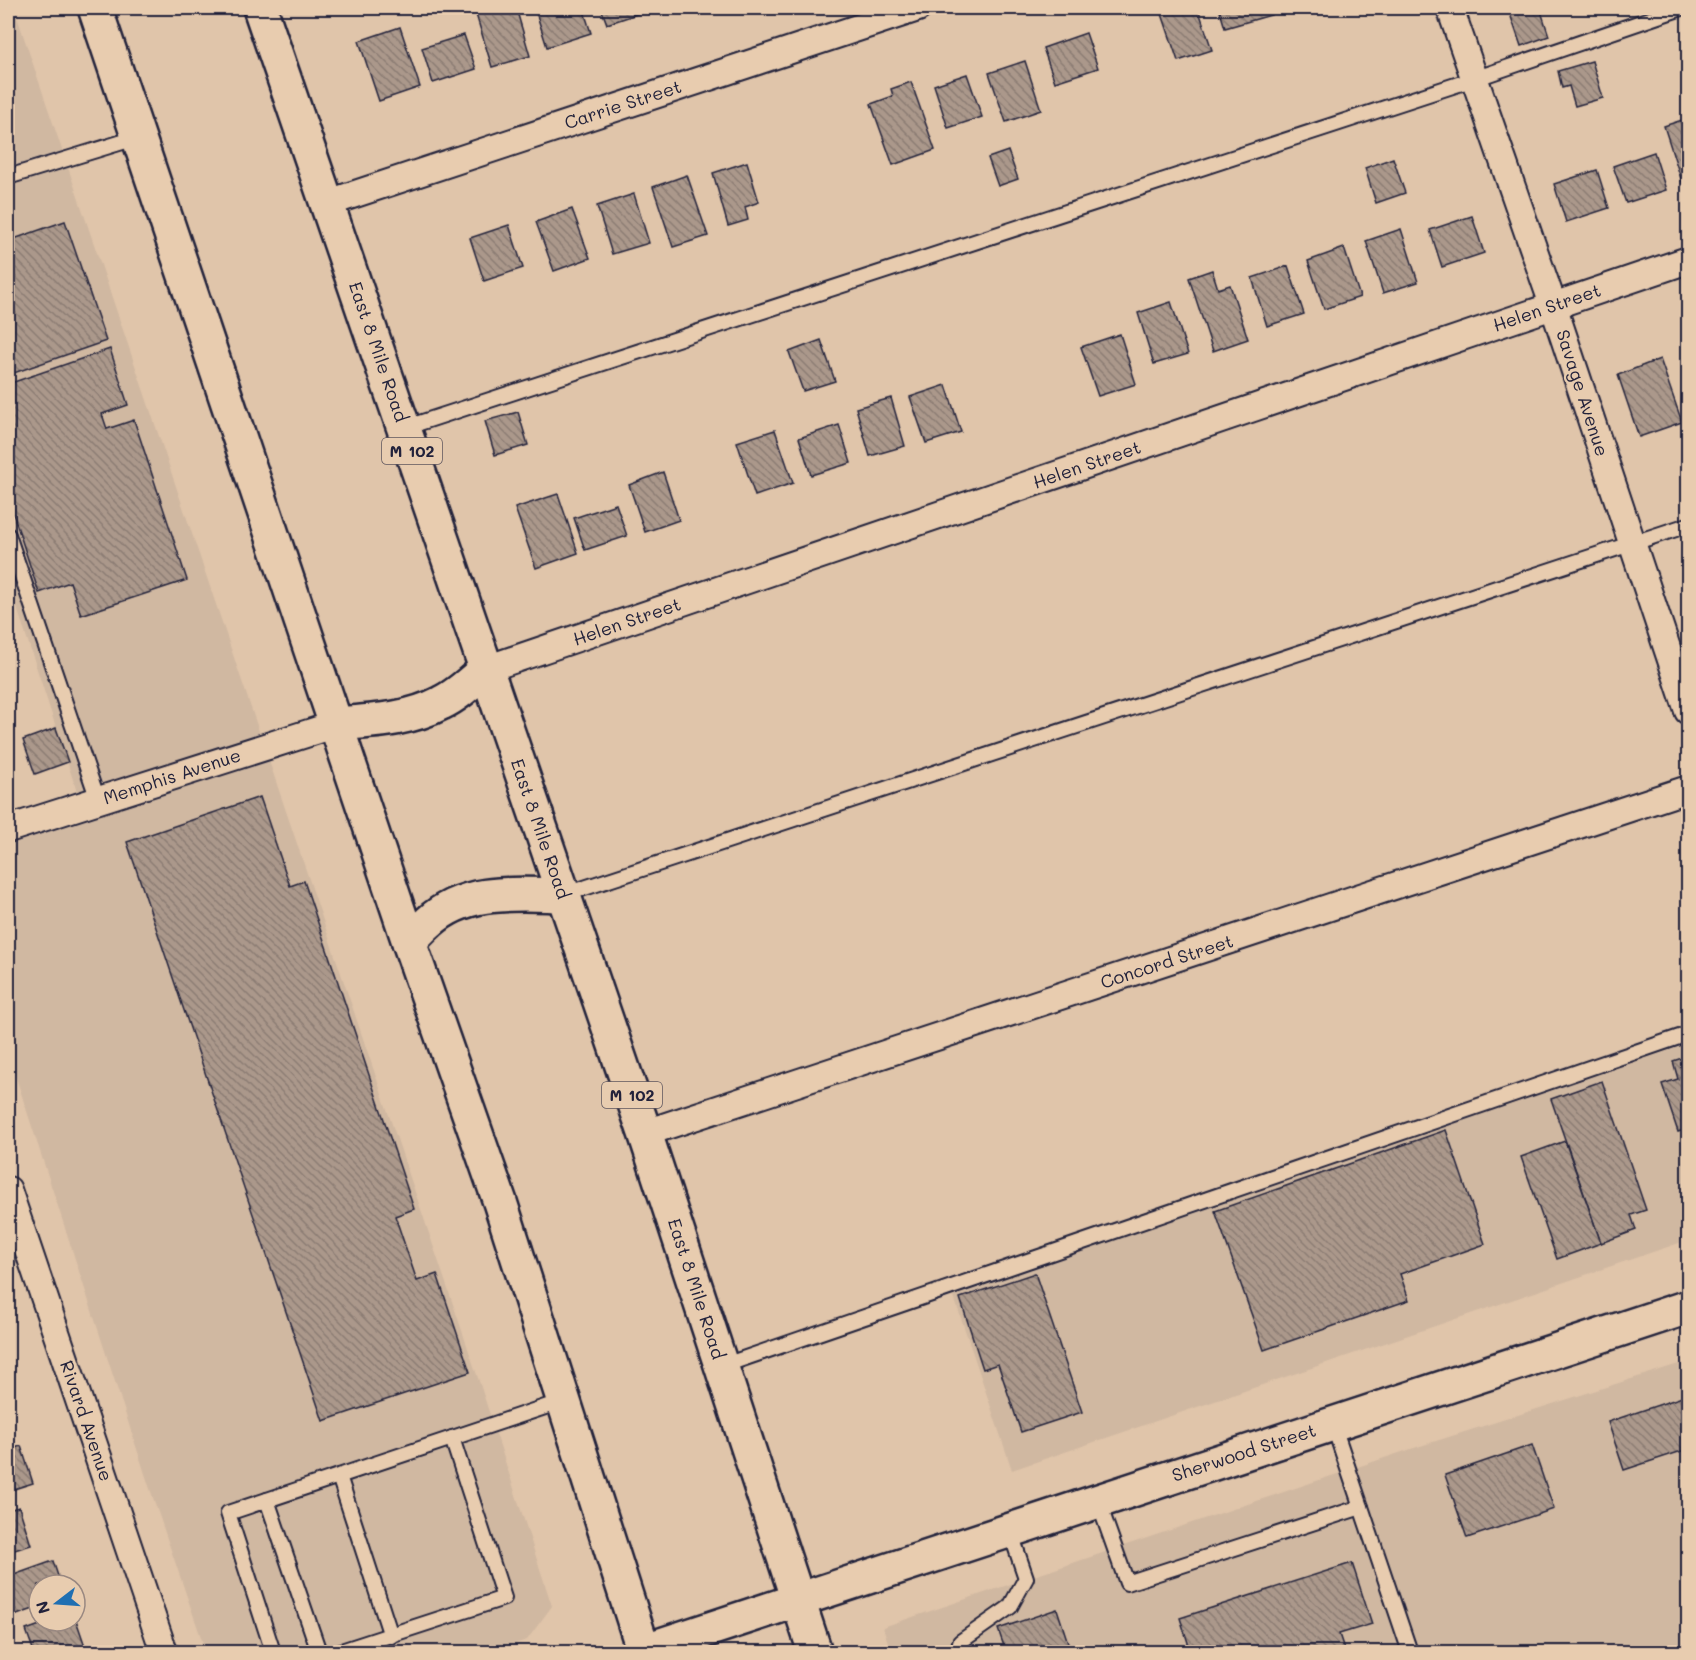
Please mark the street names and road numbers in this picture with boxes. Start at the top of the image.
street label: Carrie Street [561,74,684,134]
street label: Helen Street [1490,277,1604,337]
street label: East 8 Mile Road [344,278,414,425]
street label: Savage Avenue [1551,326,1615,459]
street label: Helen Street [1030,434,1144,494]
road number: M 102 [382,438,442,464]
street label: Helen Street [570,591,684,651]
street label: Memphis Avenue [100,742,244,810]
street label: East 8 Mile Road [506,755,576,902]
street label: Concord Street [1097,928,1236,994]
road number: M 102 [602,1082,662,1108]
street label: East 8 Mile Road [663,1215,731,1362]
street label: Rivard Avenue [55,1357,119,1484]
street label: Sherwood Street [1169,1417,1319,1487]

